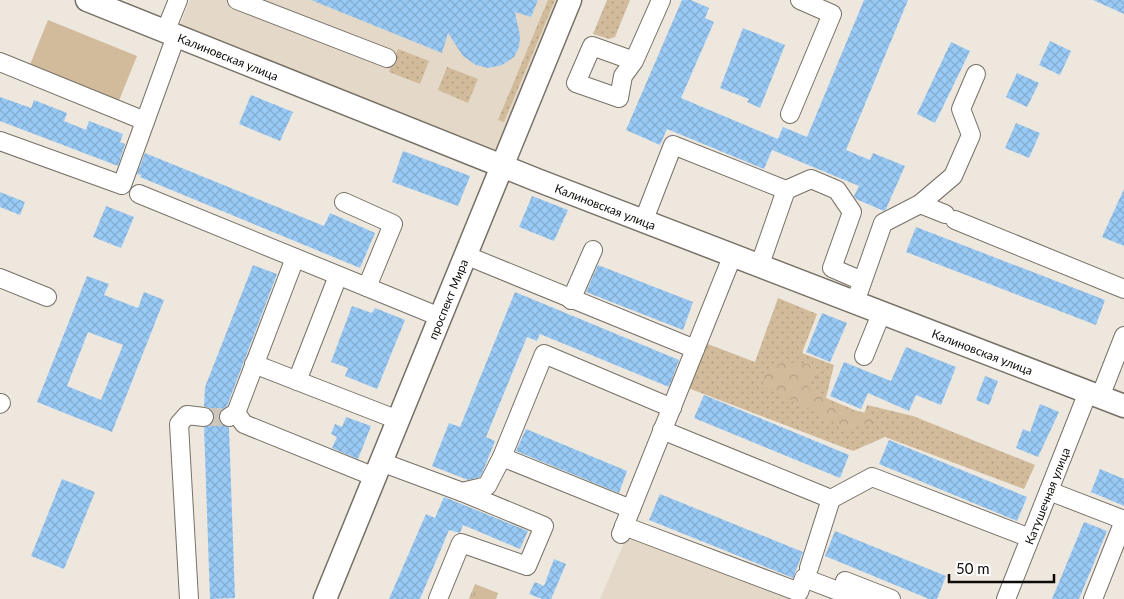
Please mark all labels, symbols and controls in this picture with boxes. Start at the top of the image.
street label: Калиновская улица [176,30,281,83]
street label: Калиновская улица [553,180,658,233]
street label: проспект Мира [425,257,471,341]
street label: Калиновская улица [930,325,1035,378]
street label: Катушечная улица [1021,445,1073,546]
scale bar [949,552,1054,584]
text: 50 m [956,559,990,577]

